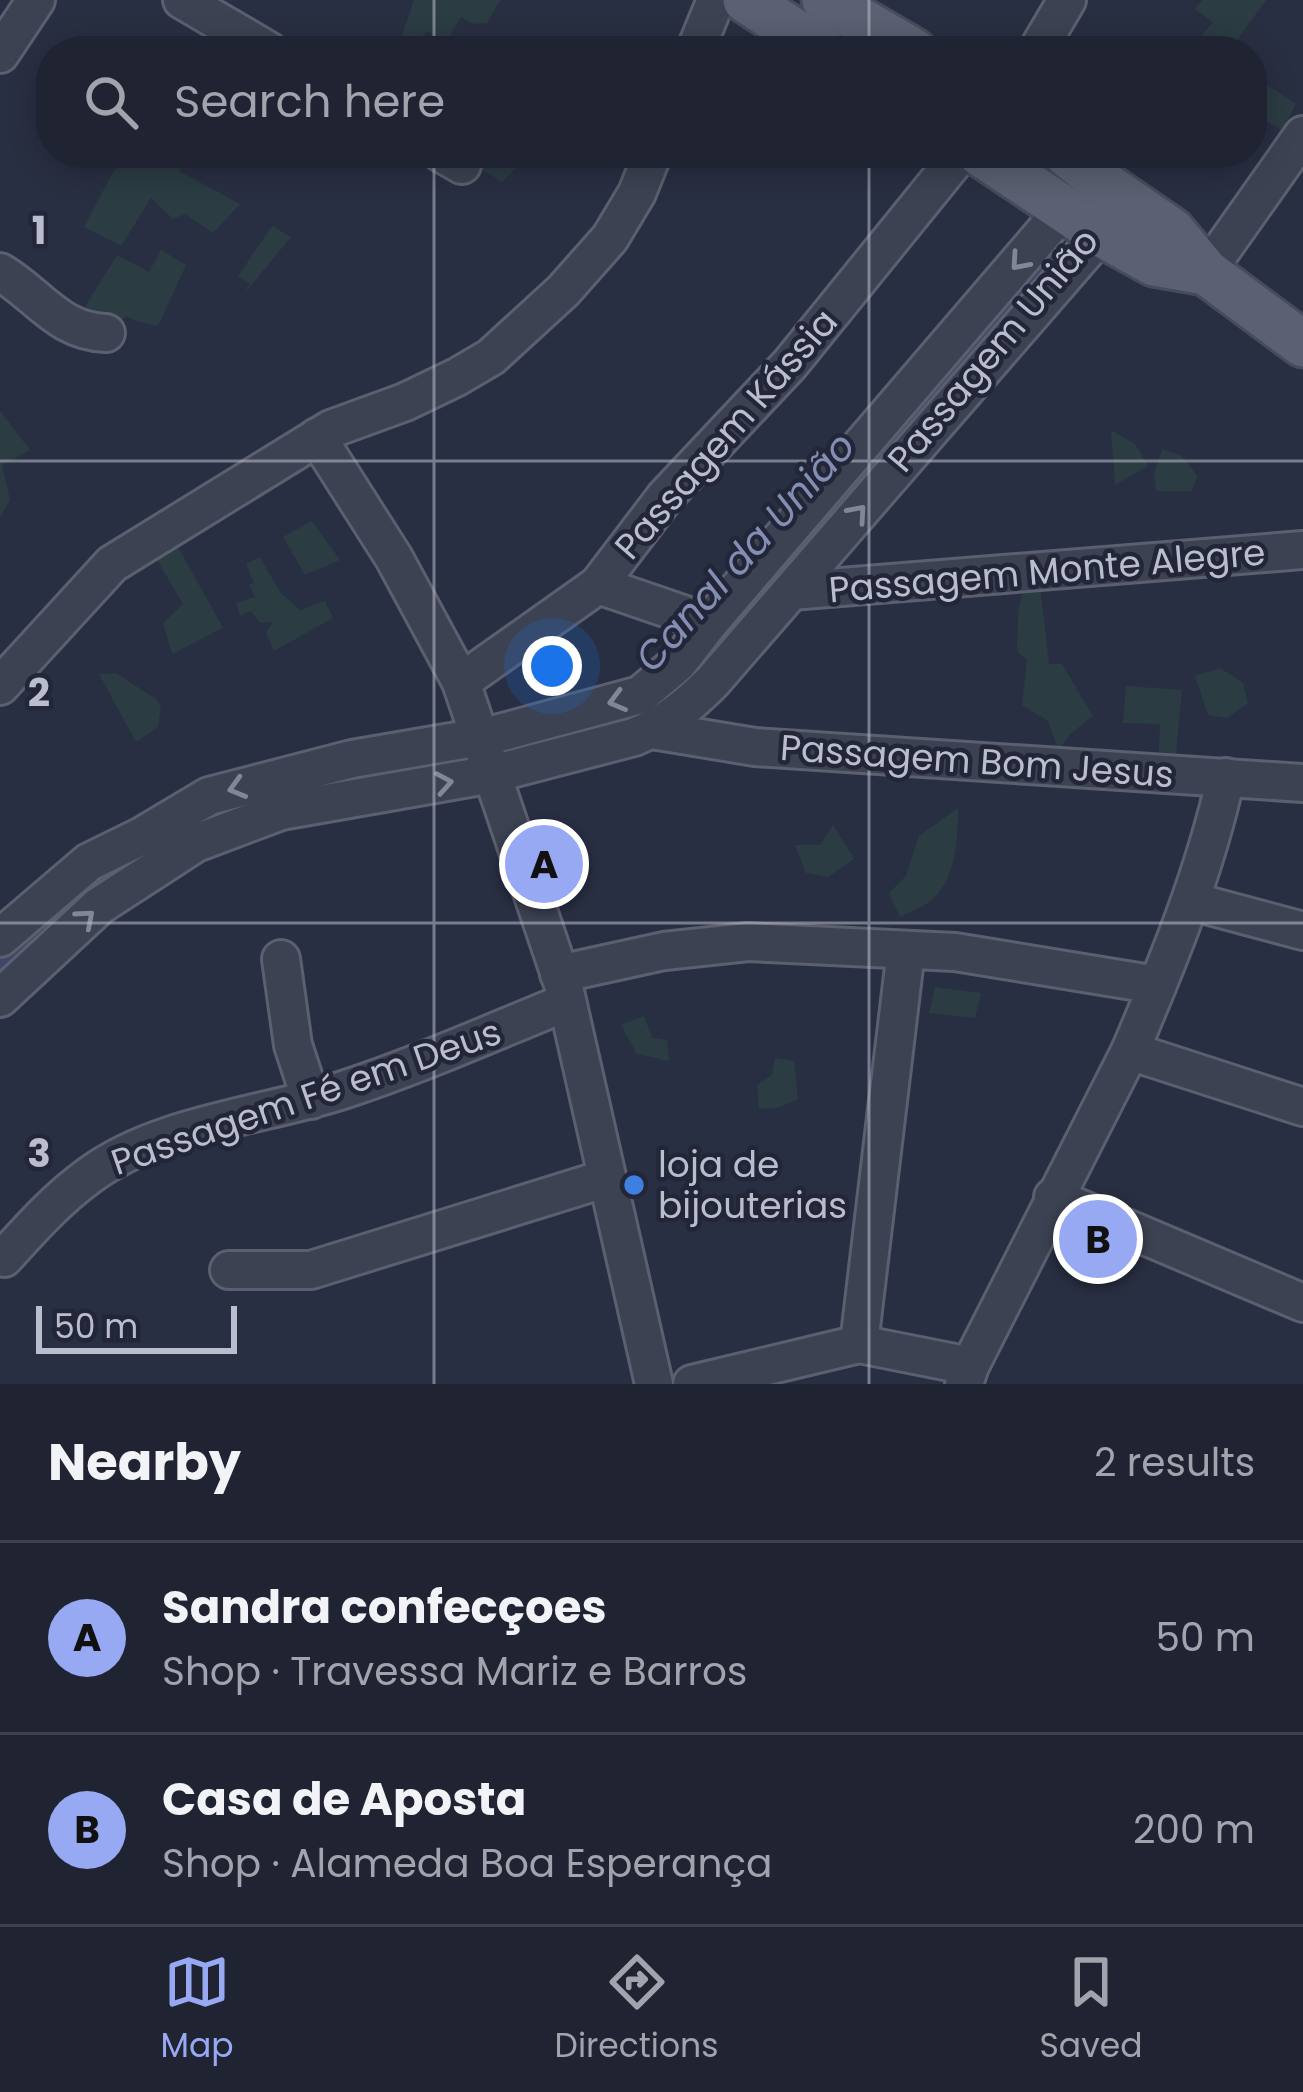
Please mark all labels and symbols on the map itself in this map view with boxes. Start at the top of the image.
text: 1 [32,203,46,258]
street label: Passagem União [876,217,1110,483]
one-way arrow [1011,248,1033,270]
street label: Passagem Kássia [603,298,849,570]
water label: Canal da União [622,420,868,684]
one-way arrow [844,504,866,526]
street label: Passagem Monte Alegre [827,527,1267,615]
your location [522,636,582,696]
text: 2 [28,665,50,720]
one-way arrow [607,687,628,712]
street label: Passagem Bom Jesus [779,722,1175,800]
one-way arrow [434,771,454,796]
one-way arrow [227,774,248,799]
pin: A [505,819,583,909]
one-way arrow [72,911,94,932]
street label: Passagem Fé em Deus [104,1006,508,1188]
text: 3 [27,1126,51,1181]
place label: loja de bijouterias [658,1139,847,1231]
marker: loja de bijouterias [621,1172,647,1198]
pin: B [1059,1194,1137,1284]
scale bar [36,1300,237,1353]

